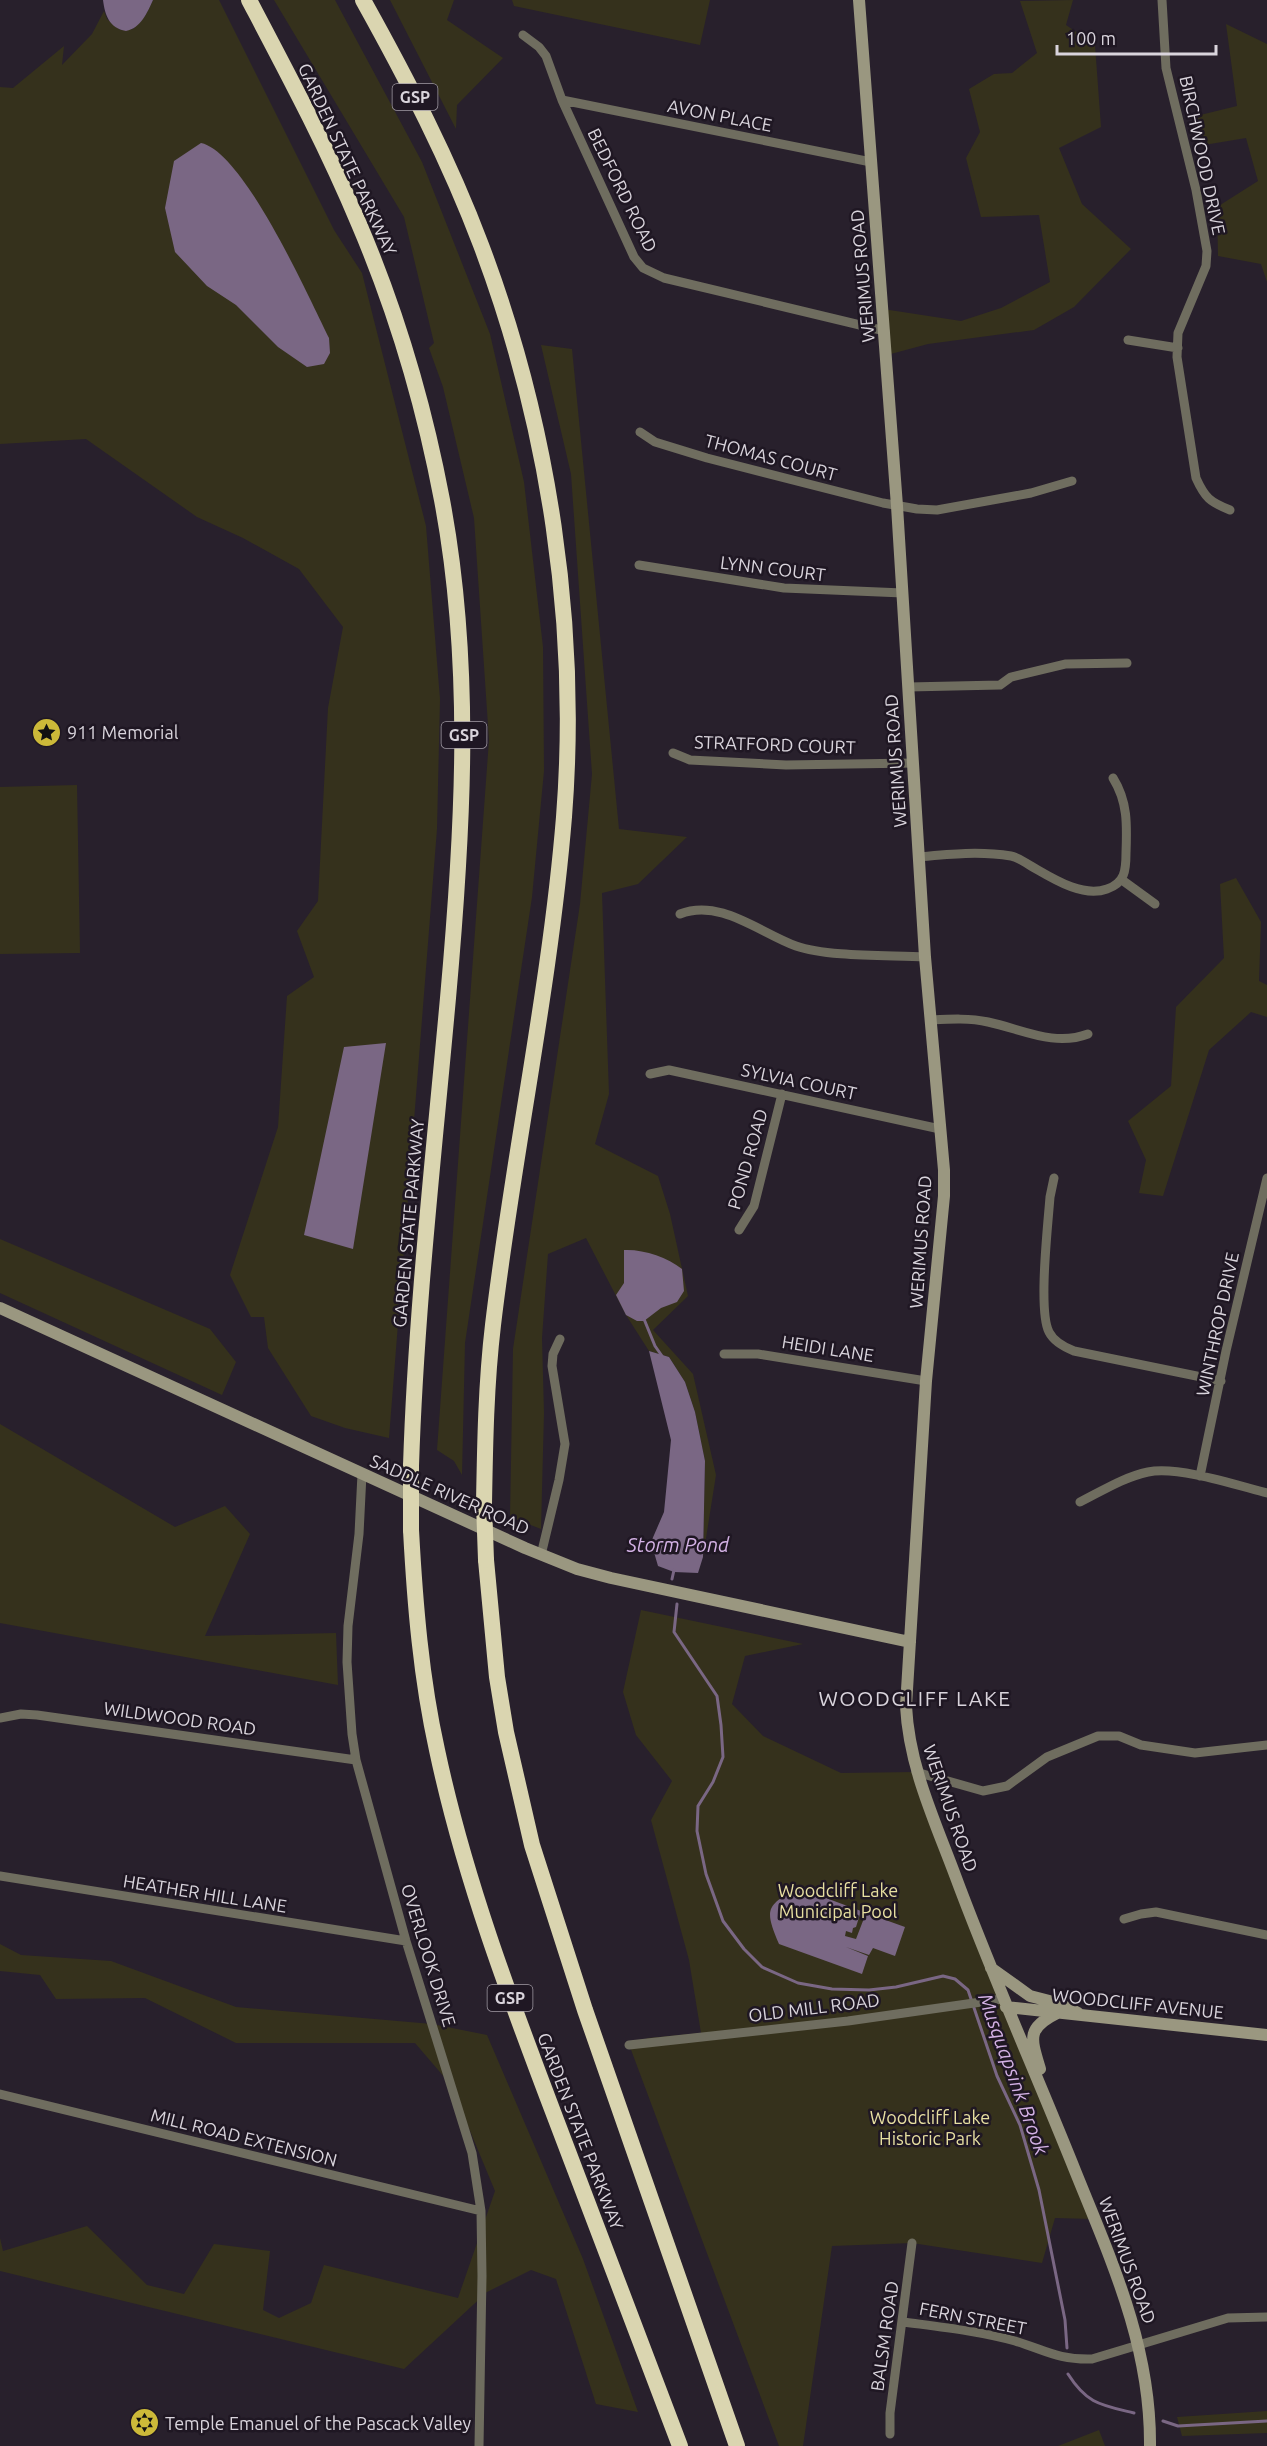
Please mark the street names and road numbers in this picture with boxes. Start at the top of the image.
street label: GARDEN STATE PARKWAY [295,60,402,259]
street label: BIRCHWOOD DRIVE [1176,74,1230,236]
road number: GSP [392,84,438,110]
street label: AVON PLACE [666,95,774,135]
street label: BEDFORD ROAD [584,125,662,255]
street label: WERIMUS ROAD [846,209,878,343]
street label: THOMAS COURT [703,430,839,484]
street label: LYNN COURT [719,552,827,584]
street label: WERIMUS ROAD [880,694,910,828]
road number: GSP [442,722,486,748]
street label: STRATFORD COURT [694,731,856,757]
street label: SYLVIA COURT [739,1059,859,1103]
street label: POND ROAD [723,1106,771,1212]
street label: GARDEN STATE PARKWAY [389,1117,427,1328]
street label: WERIMUS ROAD [905,1175,935,1309]
street label: WINTHROP DRIVE [1192,1250,1242,1398]
street label: HEIDI LANE [781,1331,875,1365]
street label: SADDLE RIVER ROAD [367,1450,533,1538]
street label: WILDWOOD ROAD [102,1697,258,1739]
street label: WERIMUS ROAD [920,1742,982,1874]
street label: HEATHER HILL LANE [122,1870,288,1916]
street label: OVERLOOK DRIVE [398,1881,460,2029]
street label: WOODCLIFF AVENUE [1051,1984,1225,2022]
road number: GSP [488,1985,532,2011]
street label: OLD MILL ROAD [747,1989,881,2025]
street label: GARDEN STATE PARKWAY [534,2030,628,2233]
street label: MILL ROAD EXTENSION [149,2104,339,2170]
street label: WERIMUS ROAD [1096,2194,1160,2326]
street label: BALSM ROAD [866,2280,902,2392]
street label: FERN STREET [918,2298,1028,2338]

